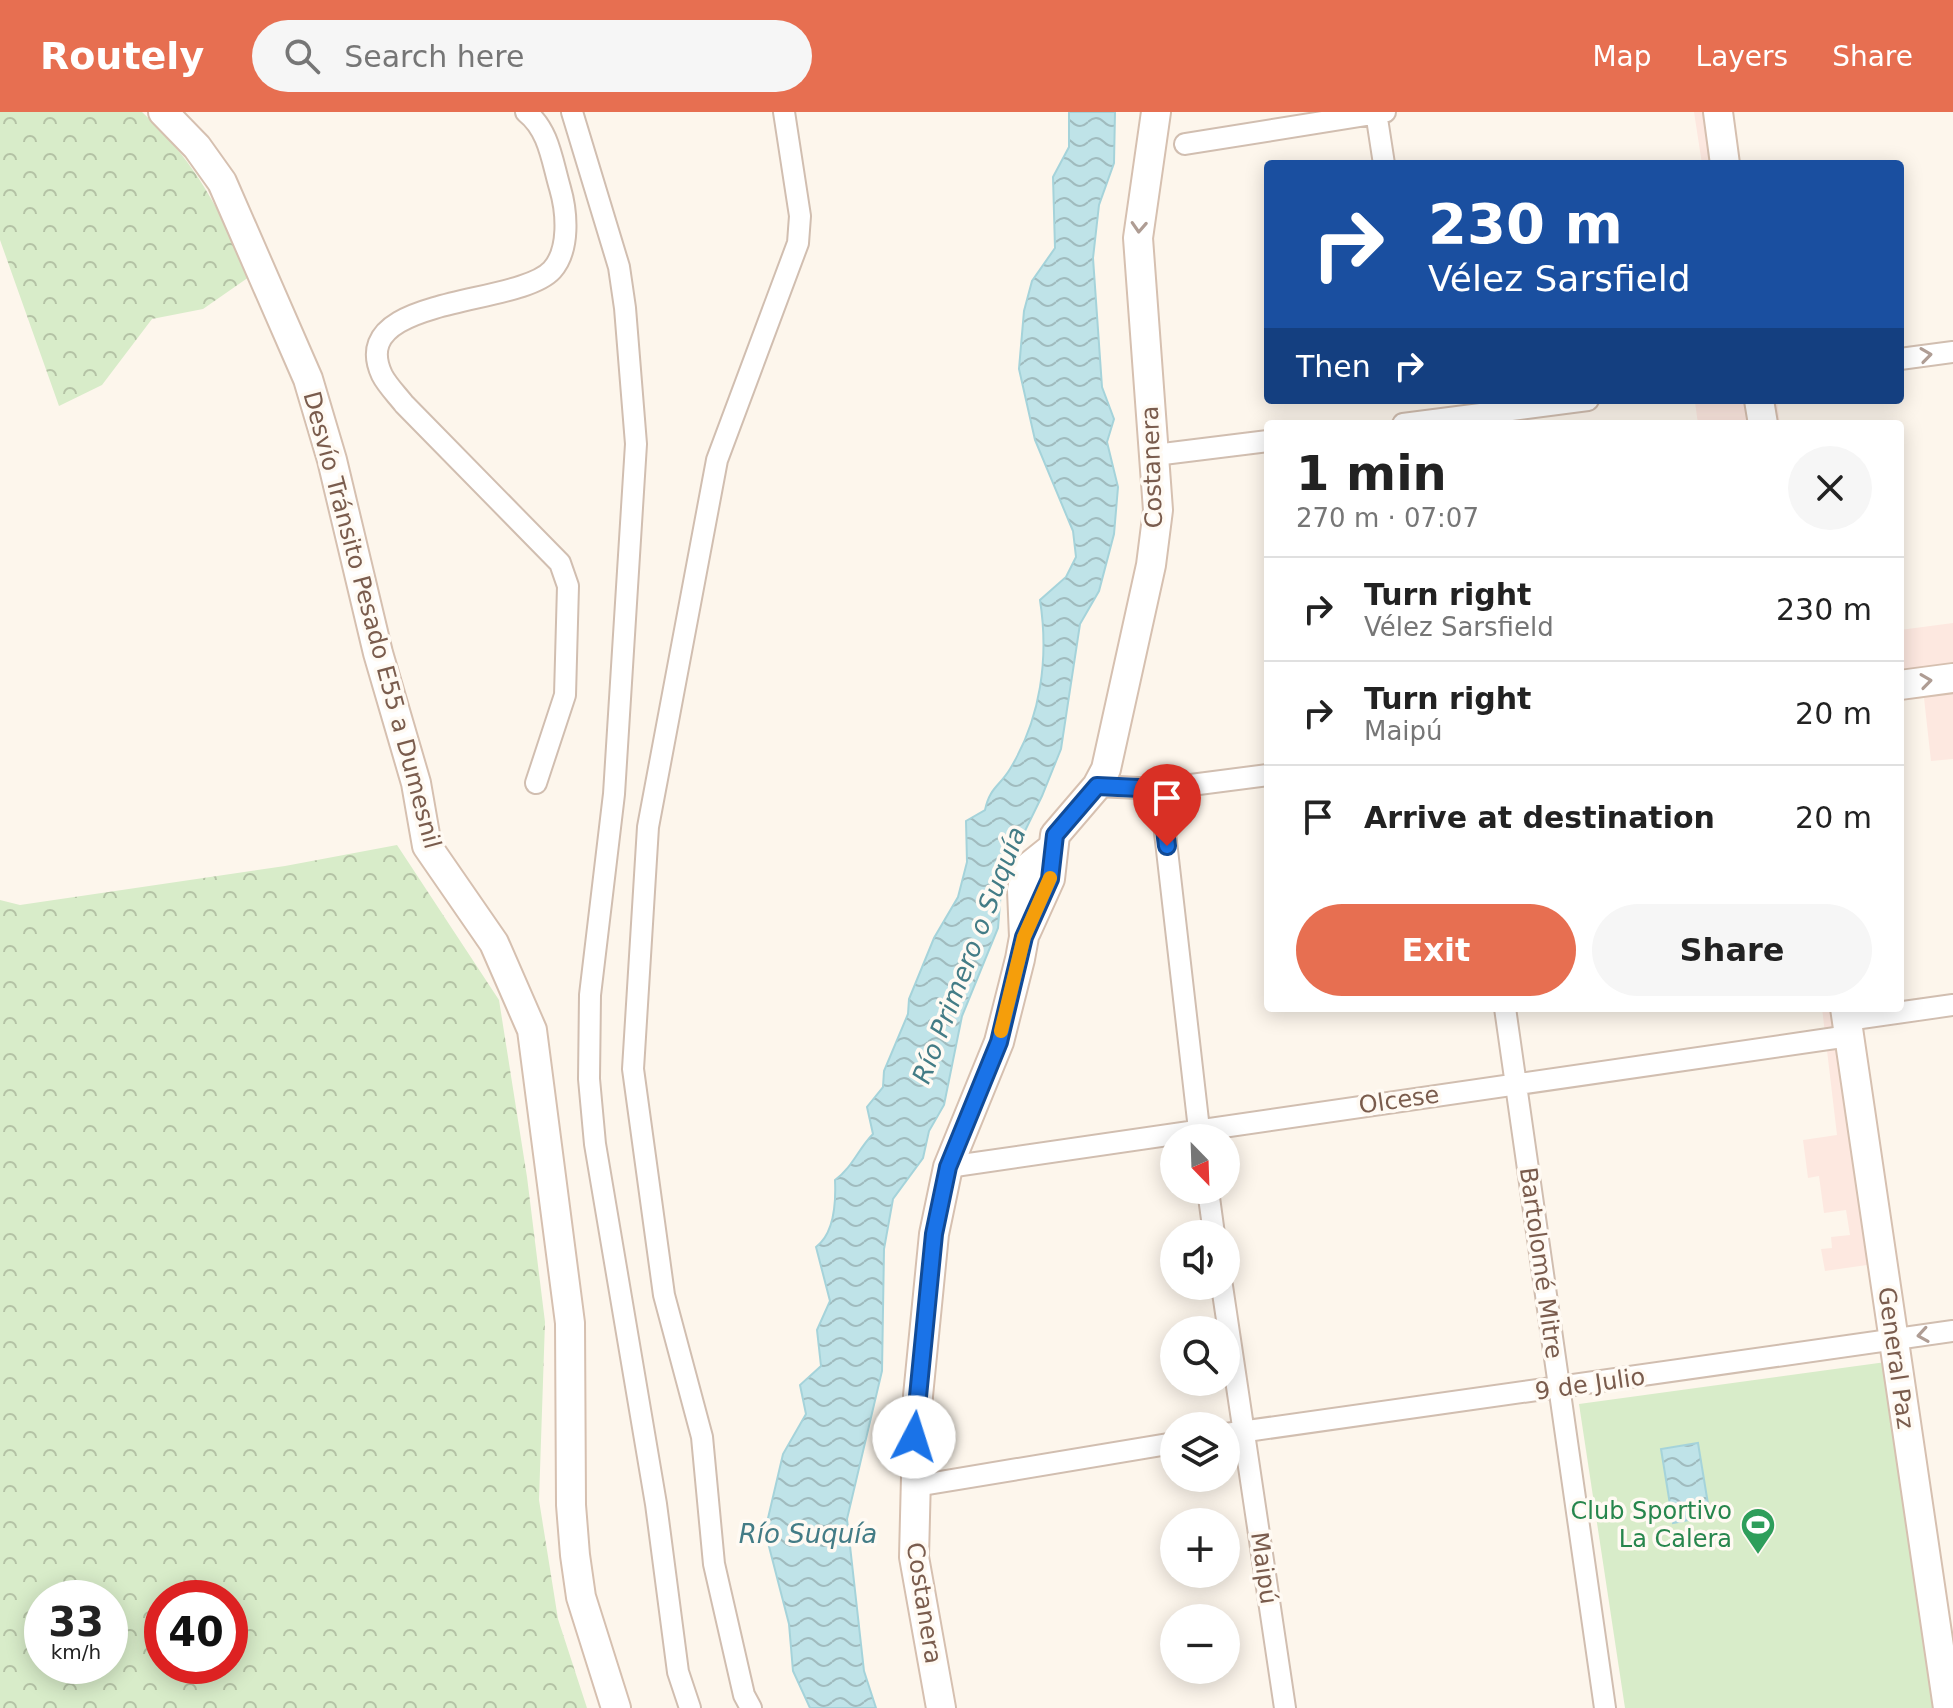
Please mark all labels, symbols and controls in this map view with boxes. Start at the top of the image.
search box [252,20,812,92]
text: Routely [40,34,204,78]
icon: search [280,34,324,78]
text: Search here [344,39,524,74]
text: Map [1592,40,1652,73]
text: Layers [1696,40,1788,73]
text: Share [1832,40,1913,73]
text: 230 m [1428,191,1623,256]
icon: right [1296,192,1400,296]
one-way arrow [1131,221,1148,234]
text: Vélez Sarsfield [1428,258,1691,299]
icon: right [1387,344,1431,388]
one-way arrow [1920,347,1933,364]
text: Then [1296,349,1371,384]
street label: Desvío Tránsito Pesado E55 a Dumesnil [297,388,447,852]
street label: Costanera [1136,405,1168,529]
text: 1 min [1296,445,1447,501]
button: close [1788,446,1872,530]
text: 270 m · 07:07 [1296,503,1479,533]
text: Turn right [1364,577,1531,612]
icon: right [1296,587,1340,631]
text: 230 m [1776,592,1872,627]
text: Vélez Sarsfield [1364,612,1554,642]
one-way arrow [1920,673,1933,690]
text: Turn right [1364,681,1531,716]
icon: right [1296,691,1340,735]
text: 20 m [1795,696,1872,731]
text: Maipú [1364,716,1443,746]
pin [1133,764,1201,846]
icon: arrive [1145,776,1189,820]
icon: arrive [1296,795,1340,839]
text: Arrive at destination [1364,800,1715,835]
text: 20 m [1795,800,1872,835]
water label: Río Primero o Suquía [906,822,1032,1088]
button: Exit [1296,904,1576,996]
button: Share [1592,904,1872,996]
street label: Olcese [1357,1081,1441,1119]
north arrow [1160,1124,1240,1204]
map controls [1160,1124,1240,1684]
street label: Bartolomé Mitre [1514,1165,1568,1361]
button: sound [1160,1220,1240,1300]
street label: General Paz [1872,1285,1920,1431]
button: search [1160,1316,1240,1396]
one-way arrow [1916,1326,1930,1343]
street label: 9 de Julio [1533,1362,1647,1406]
position arrow [872,1395,956,1479]
button: layers [1160,1412,1240,1492]
place label: Club Sportivo La Calera [1571,1497,1732,1553]
sports icon: Club Sportivo La Calera [1739,1506,1777,1556]
button: + [1160,1508,1240,1588]
water label: Río Suquía [739,1519,877,1549]
street label: Maipú [1245,1530,1283,1606]
street label: Costanera [901,1540,947,1666]
speed limit sign: 40 [144,1580,248,1684]
text: 33 [48,1599,104,1645]
button: − [1160,1604,1240,1684]
text: km/h [51,1640,101,1664]

